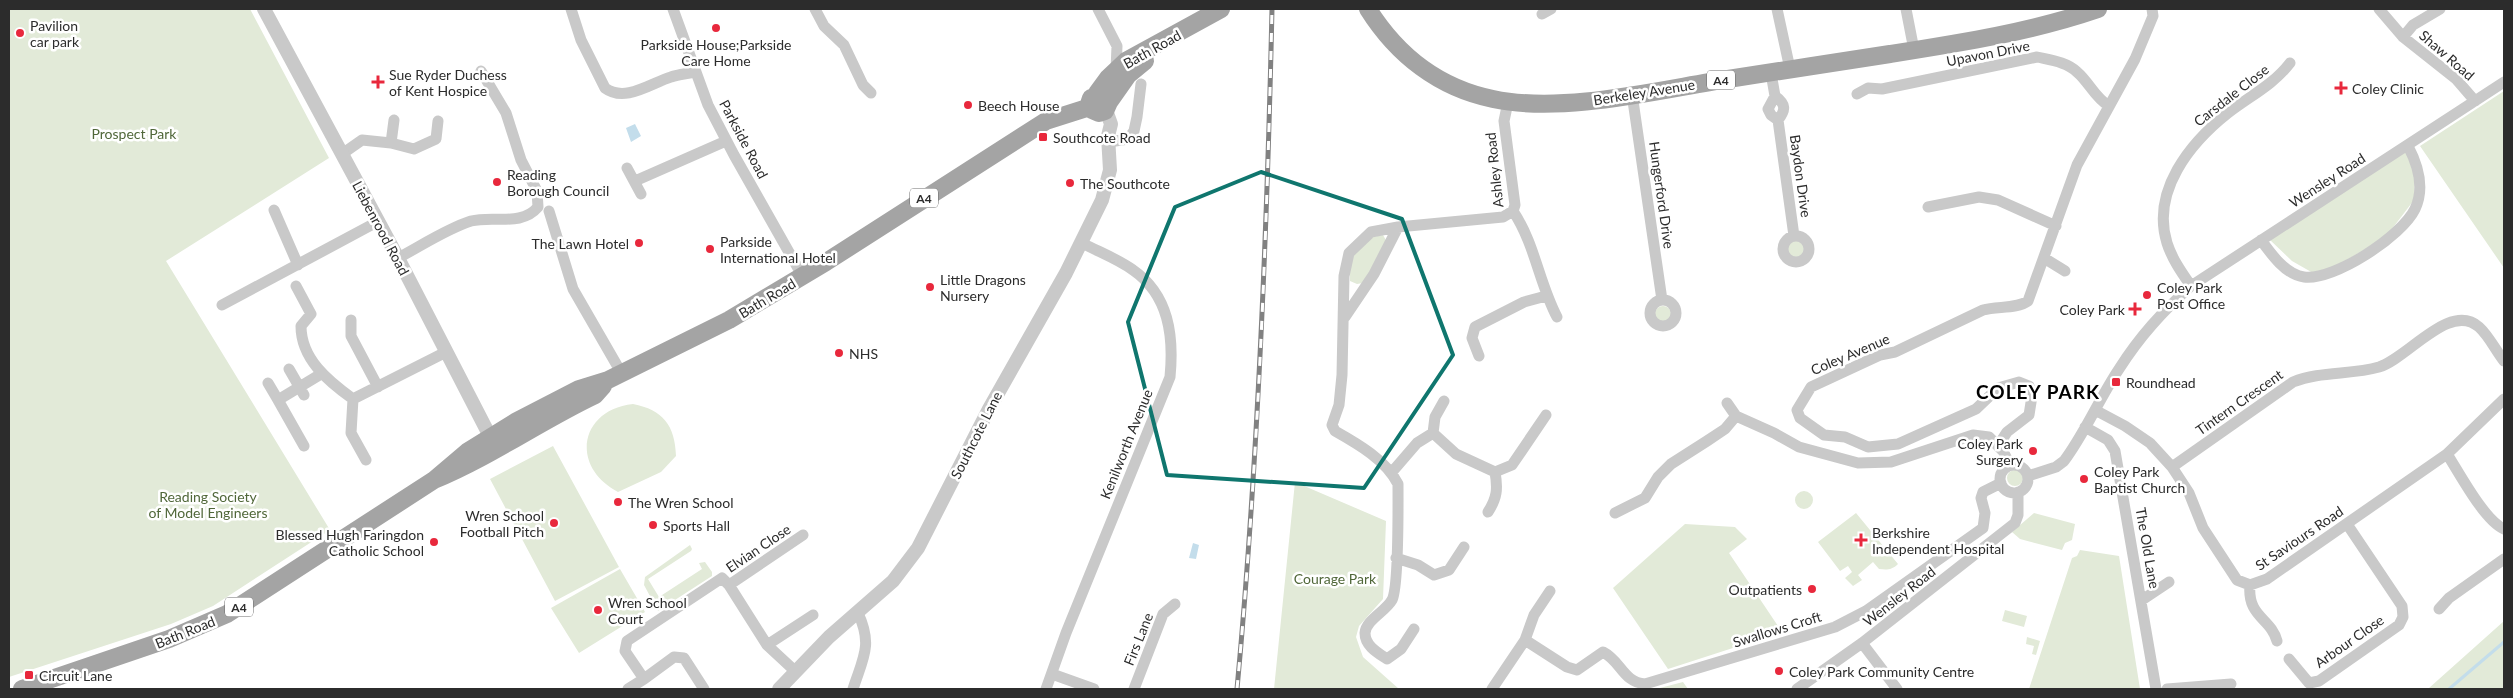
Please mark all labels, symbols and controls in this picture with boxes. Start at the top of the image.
place label: Pavilion car park [30,17,80,50]
marker: Parkside House;Parkside Care Home [710,22,722,34]
street label: Bath Road [1120,26,1184,72]
street label: Shaw Road [2416,26,2478,84]
marker: Pavilion car park [14,27,26,39]
place label: Parkside House;Parkside Care Home [641,36,791,69]
street label: Upavon Drive [1945,37,2031,69]
street label: Carsdale Close [2190,60,2272,130]
place label: Sue Ryder Duchess of Kent Hospice [389,66,507,99]
road number: A4 [1707,70,1735,90]
marker: Sue Ryder Duchess of Kent Hospice [371,75,385,89]
street label: Berkeley Avenue [1592,76,1696,108]
place label: Coley Clinic [2352,80,2424,97]
marker: Coley Clinic [2334,81,2348,95]
street label: Parkside Road [716,97,772,181]
place label: Beech House [978,97,1059,114]
marker: Beech House [962,99,974,111]
park label: Prospect Park [92,125,177,142]
place label: Southcote Road [1053,129,1151,146]
marker: Southcote Road [1037,131,1049,143]
street label: Ashley Road [1482,132,1506,208]
street label: Baydon Drive [1787,134,1815,218]
street label: Hungerford Drive [1646,140,1678,250]
street label: Wensley Road [2286,149,2368,211]
place label: Reading Borough Council [507,166,609,199]
place label: The Southcote [1080,175,1170,192]
marker: Reading Borough Council [491,176,503,188]
marker: The Southcote [1064,177,1076,189]
street label: Liebenrood Road [349,178,413,278]
road number: A4 [910,188,938,208]
place label: Parkside International Hotel [720,233,836,266]
place label: The Lawn Hotel [532,235,629,252]
marker: The Lawn Hotel [633,237,645,249]
marker: Parkside International Hotel [704,243,716,255]
place label: Little Dragons Nursery [940,271,1026,304]
street label: Bath Road [736,274,798,322]
place label: Coley Park Post Office [2157,279,2225,312]
marker: Little Dragons Nursery [924,281,936,293]
marker: Coley Park Post Office [2141,289,2153,301]
place label: Coley Park [2060,301,2126,318]
marker: Coley Park [2129,303,2141,315]
street label: Coley Avenue [1808,330,1892,378]
place label: NHS [849,345,878,362]
marker: NHS [833,347,845,359]
street label: Tintern Crescent [2192,366,2286,438]
place label: Roundhead [2126,374,2196,391]
marker: Roundhead [2110,376,2122,388]
district label: COLEY PARK [1976,380,2100,403]
street label: Kenilworth Avenue [1096,387,1156,501]
street label: Southcote Lane [947,388,1005,482]
place label: Coley Park Surgery [1958,435,2024,468]
marker: Coley Park Surgery [2027,445,2039,457]
place label: Coley Park Baptist Church [2094,463,2185,496]
marker: Coley Park Baptist Church [2078,473,2090,485]
park label: Reading Society of Model Engineers [149,488,267,521]
place label: The Wren School [628,494,733,511]
marker: The Wren School [612,496,624,508]
street label: St Saviours Road [2252,502,2346,574]
street label: The Old Lane [2133,506,2163,590]
place label: Wren School Football Pitch [460,507,544,540]
marker: Wren School Football Pitch [548,517,560,529]
place label: Sports Hall [663,517,730,534]
marker: Sports Hall [647,519,659,531]
street label: Elvian Close [722,520,794,576]
place label: Berkshire Independent Hospital [1872,524,2004,557]
place label: Blessed Hugh Faringdon Catholic School [275,526,424,559]
marker: Berkshire Independent Hospital [1854,533,1868,547]
marker: Blessed Hugh Faringdon Catholic School [428,536,440,548]
street label: Wensley Road [1859,563,1939,629]
park label: Courage Park [1294,570,1377,587]
place label: Outpatients [1729,581,1802,598]
marker: Outpatients [1806,583,1818,595]
place label: Wren School Court [608,594,687,627]
road number: A4 [225,598,253,616]
marker: Wren School Court [592,604,604,616]
street label: Swallows Croft [1731,607,1824,651]
street label: Firs Lane [1120,610,1156,668]
street label: Arbour Close [2311,611,2387,671]
street label: Bath Road [152,612,218,652]
place label: Coley Park Community Centre [1789,663,1974,680]
marker: Coley Park Community Centre [1773,665,1785,677]
place label: Circuit Lane [39,667,112,684]
marker: Circuit Lane [23,669,35,681]

